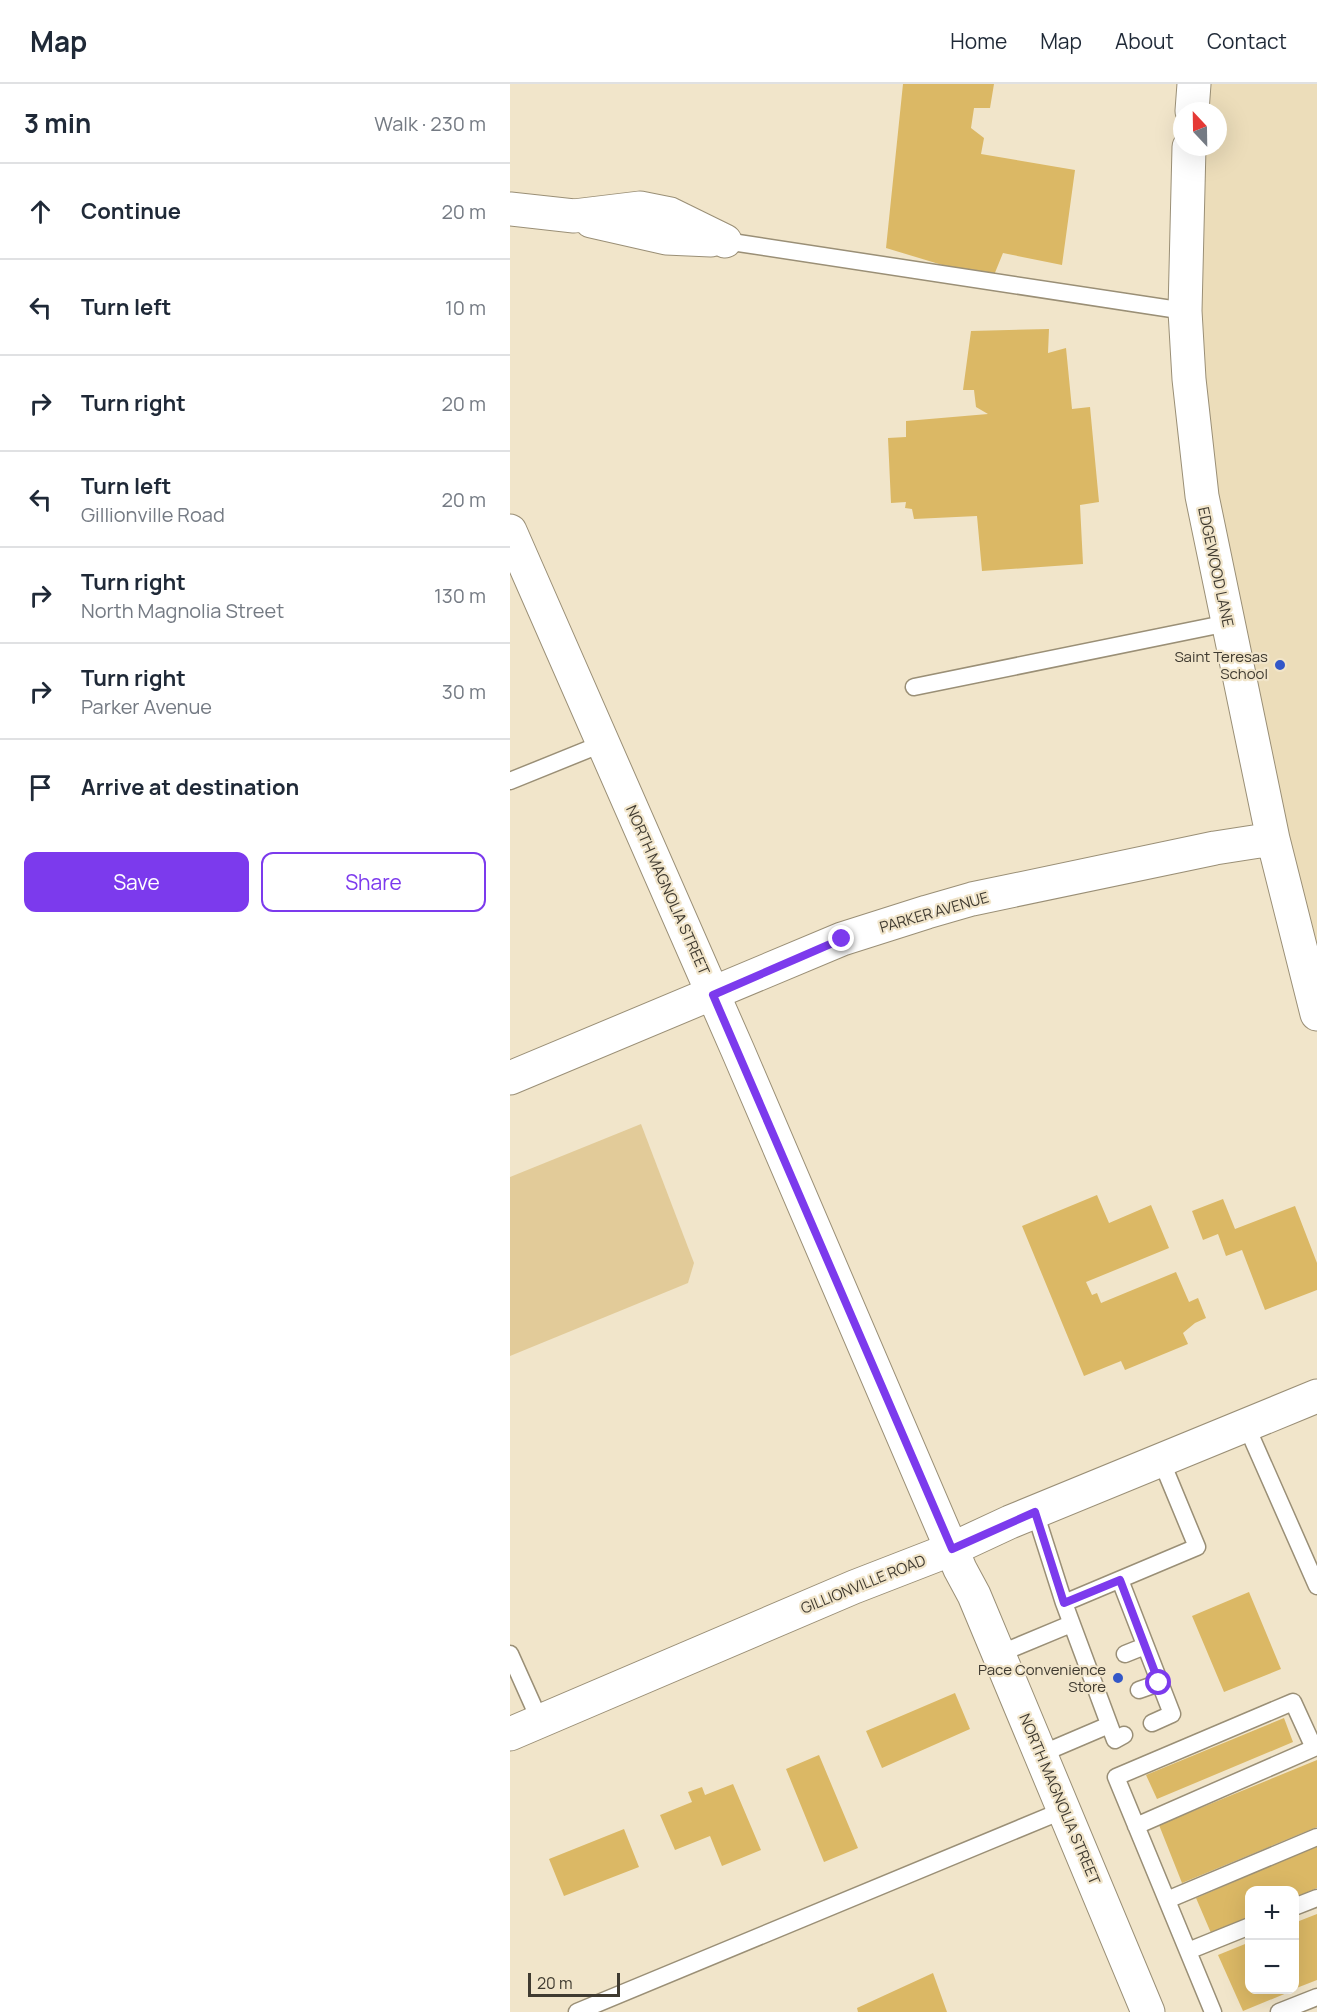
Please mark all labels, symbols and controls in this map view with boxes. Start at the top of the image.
text: Map [30,22,87,60]
text: Home [950,27,1007,55]
text: Map [1040,27,1082,55]
text: About [1115,27,1174,55]
text: Contact [1207,27,1287,55]
north arrow [1173,102,1227,156]
text: 3 min [24,105,91,141]
text: Walk · 230 m [374,110,486,137]
icon: ahead [24,195,57,228]
text: Continue [81,196,181,226]
text: 20 m [441,198,486,225]
icon: left [24,291,57,324]
text: Turn left [81,292,171,322]
text: 10 m [445,294,486,321]
icon: right [24,387,57,420]
text: Turn right [81,388,186,418]
text: 20 m [441,390,486,417]
text: Turn left [81,471,171,501]
icon: left [24,483,57,516]
text: 20 m [441,486,486,513]
text: Gillionville Road [81,501,225,528]
street label: EDGEWOOD LANE [1193,505,1239,629]
text: Turn right [81,567,186,597]
icon: right [24,579,57,612]
text: 130 m [434,582,486,609]
text: North Magnolia Street [81,597,284,624]
place label: Saint Teresas School [1174,646,1268,684]
marker: Saint Teresas School [1273,658,1287,672]
text: Turn right [81,663,186,693]
icon: right [24,675,57,708]
text: 30 m [442,678,486,705]
text: Parker Avenue [81,693,212,720]
icon: arrive [24,771,57,804]
text: Arrive at destination [81,772,299,802]
street label: NORTH MAGNOLIA STREET [621,802,715,978]
button: Save [24,852,249,912]
button: Share [261,852,486,912]
street label: PARKER AVENUE [877,886,991,938]
route end [828,925,854,951]
street label: GILLIONVILLE ROAD [797,1549,929,1619]
place label: Pace Convenience Store [978,1659,1106,1697]
route start [1145,1669,1171,1695]
marker: Pace Convenience Store [1111,1671,1125,1685]
street label: NORTH MAGNOLIA STREET [1014,1710,1106,1888]
map controls [1245,1886,1299,1994]
button: + [1245,1886,1299,1940]
button: − [1245,1940,1299,1994]
scale bar [528,1970,620,1998]
text: 20 m [537,1972,573,1994]

